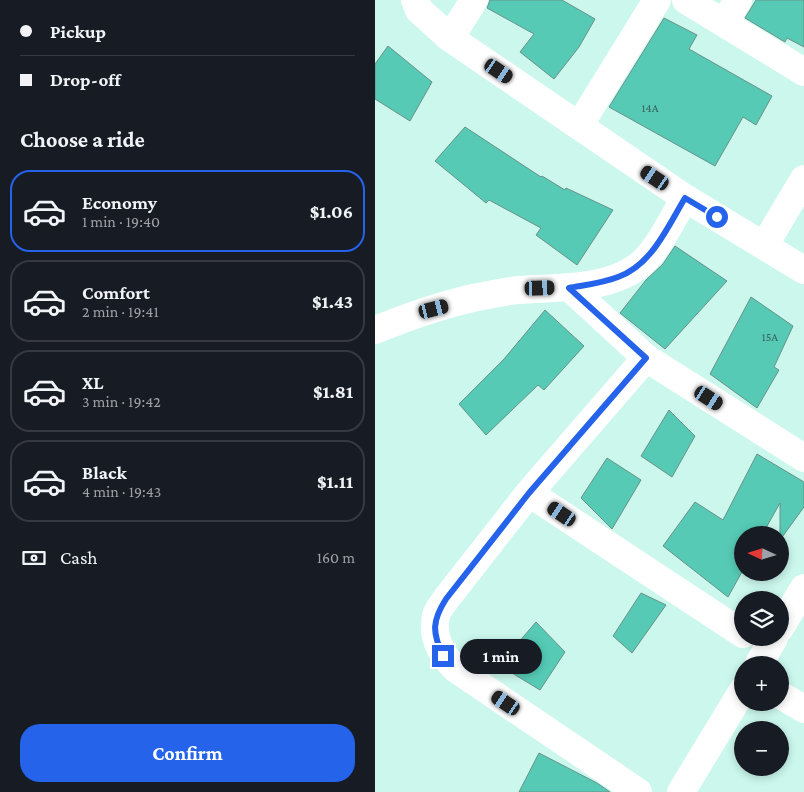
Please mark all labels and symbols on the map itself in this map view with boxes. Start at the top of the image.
car [482,56,515,86]
house number: 14A [642,101,659,115]
car [638,163,671,193]
route start [706,206,728,228]
car [524,280,555,296]
car [417,298,450,320]
house number: 15A [762,330,778,344]
car [692,384,725,412]
car [545,499,578,529]
north arrow [734,526,789,581]
callout: 1 min [461,638,543,674]
route end [432,645,454,667]
car [489,688,522,718]

